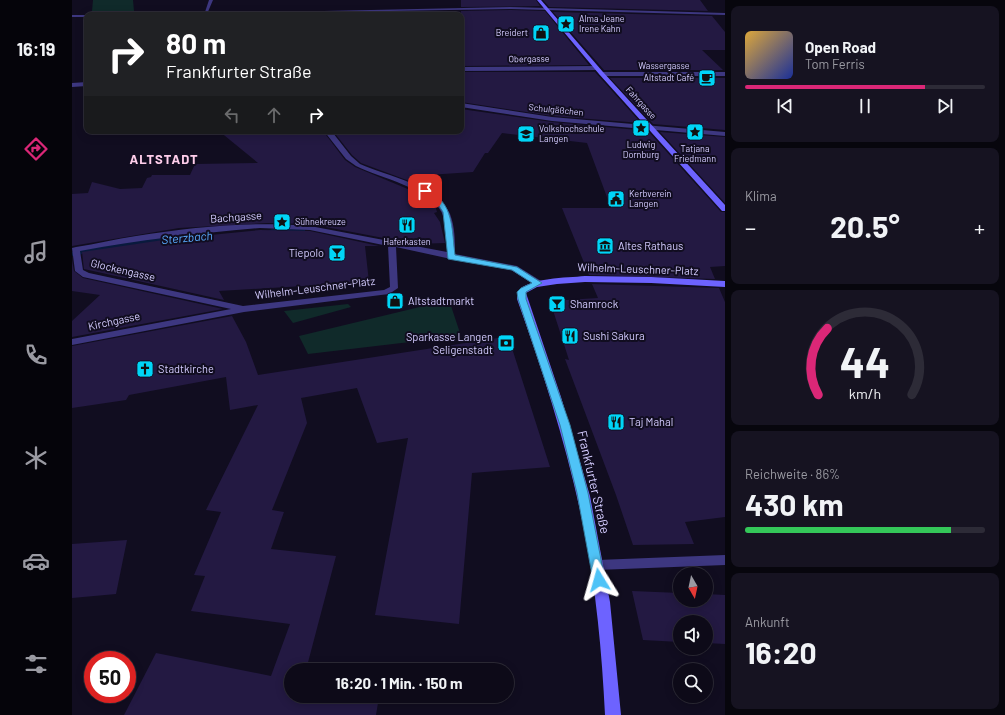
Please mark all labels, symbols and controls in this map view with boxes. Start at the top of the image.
place label: Alma Jeane Irene Kahn [579,13,625,34]
place icon: Alma Jeane Irene Kahn [556,14,576,34]
shop icon: Breidert [531,23,551,43]
text: 80 m [166,26,226,60]
place label: Breidert [496,27,528,38]
icon: right [100,28,152,80]
text: 16:19 [17,38,55,60]
text: Open Road [805,38,876,56]
street label: Obergasse [508,53,550,64]
text: Tom Ferris [805,56,865,72]
text: Frankfurter Straße [166,60,312,82]
street label: Wassergasse [638,60,690,71]
cafe icon: Altstadt Café [697,68,717,88]
place label: Altstadt Café [643,72,694,83]
street label: Fahrgasse [624,84,659,121]
icon: previous [774,95,796,117]
icon: pause [854,95,876,117]
icon: next [934,95,956,117]
street label: Schulgäßchen [528,101,584,118]
icon: left [221,104,243,126]
icon: ahead [263,104,285,126]
icon: right [305,104,327,126]
place icon: Ludwig Dornburg [631,118,651,138]
place icon: Tatjana Friedmann [685,122,705,142]
place label: Volkshochschule Langen [539,123,605,144]
school or university icon: Volkshochschule Langen [516,124,536,144]
icon: directions [22,135,50,163]
place label: Ludwig Dornburg [623,139,659,160]
place label: Tatjana Friedmann [674,143,716,164]
district label: ALTSTADT [129,151,199,167]
pin [408,174,442,208]
icon: arrive [414,180,436,202]
place label: Kerbverein Langen [629,188,672,209]
text: Klima [745,188,777,204]
public building icon: Kerbverein Langen [606,189,626,209]
street label: Bachgasse [210,208,262,225]
text: 20.5° [830,208,900,244]
place icon: Sühnekreuze [272,212,292,232]
text: − [745,214,756,240]
text: + [974,214,985,240]
restaurant icon: Haferkasten [397,215,417,235]
place label: Sühnekreuze [295,216,346,227]
water label: Sterzbach [161,228,213,246]
place label: Haferkasten [383,236,431,247]
museum icon: Altes Rathaus [595,236,615,256]
icon: music [22,238,50,266]
place label: Altes Rathaus [618,239,683,252]
bar icon: Tiepolo [327,243,347,263]
place label: Tiepolo [289,246,324,259]
street label: Glockengasse [90,256,157,283]
street label: Wilhelm-Leuschner-Platz [577,260,699,277]
street label: Wilhelm-Leuschner-Platz [254,274,376,301]
shop icon: Altstadtmarkt [385,291,405,311]
place label: Altstadtmarkt [408,294,474,307]
bar icon: Shamrock [547,294,567,314]
place label: Shamrock [570,297,619,310]
street label: Kirchgasse [87,309,141,332]
restaurant icon: Sushi Sakura [560,326,580,346]
place label: Sushi Sakura [583,329,645,342]
place label: Sparkasse Langen Seligenstadt [406,330,493,356]
bank icon: Sparkasse Langen Seligenstadt [496,333,516,353]
text: 44 [840,336,890,386]
icon: phone [22,341,50,369]
church icon: Stadtkirche [135,359,155,379]
place label: Stadtkirche [158,362,214,375]
text: km/h [849,385,881,402]
restaurant icon: Taj Mahal [606,412,626,432]
place label: Taj Mahal [629,415,673,428]
street label: Frankfurter Straße [574,429,614,535]
icon: climate [22,444,50,472]
text: Reichweite · 86% [745,466,840,482]
text: 430 km [745,486,844,522]
icon: car [22,547,50,575]
position arrow [578,559,620,601]
north arrow [673,567,713,607]
map controls [673,567,713,703]
text: Ankunft [745,614,790,630]
button: sound [673,615,713,655]
text: 16:20 [745,634,817,670]
icon: filters [22,650,50,678]
speed limit sign: 50 [84,651,136,703]
button: search [673,663,713,703]
text: 16:20 · 1 Min. · 150 m [335,674,463,692]

